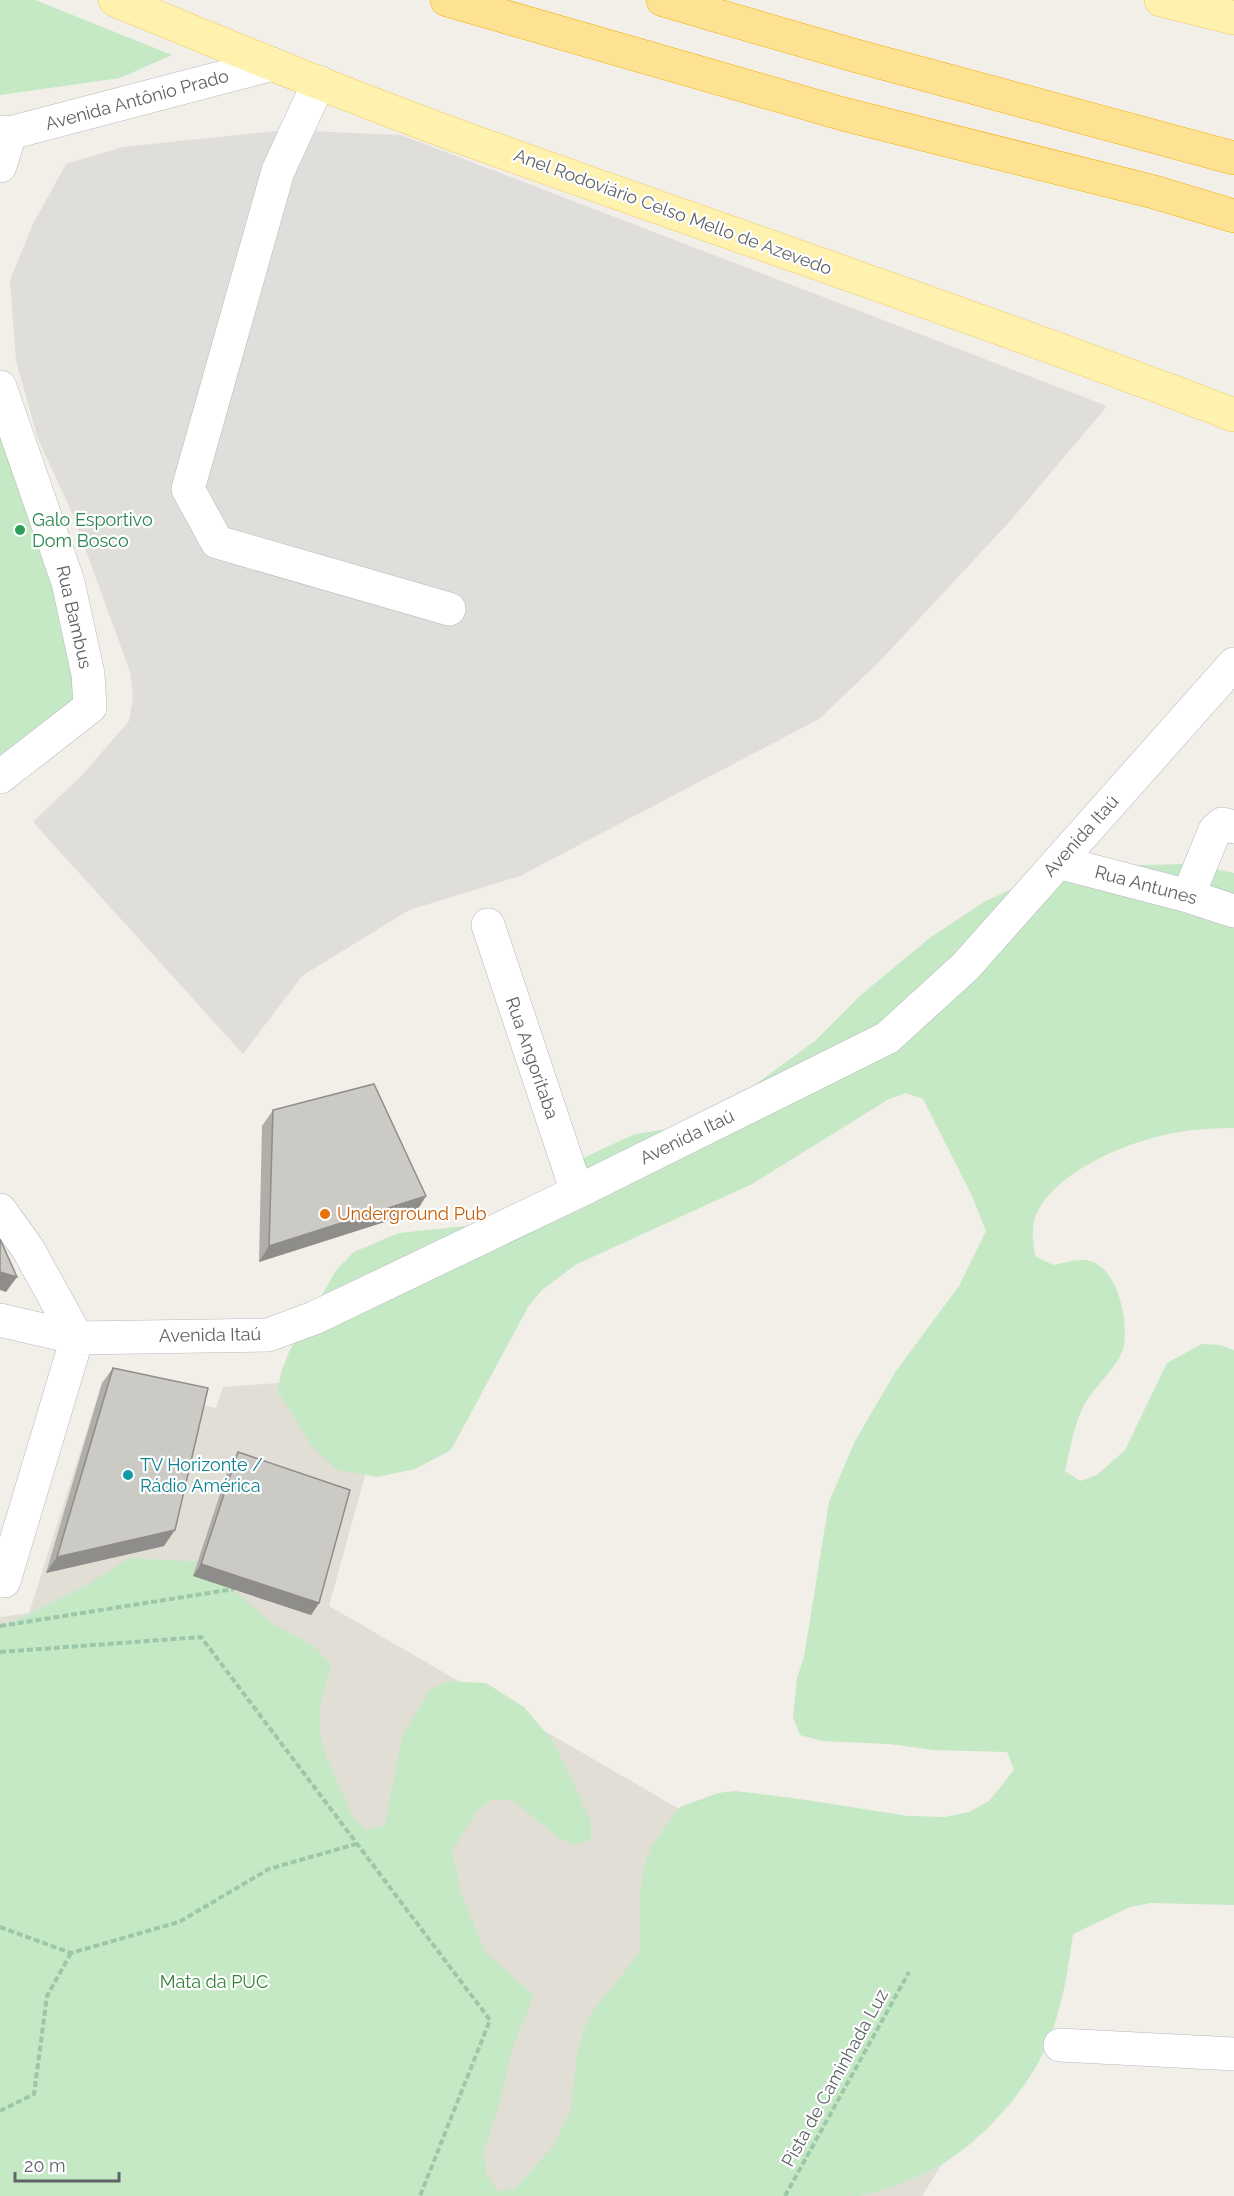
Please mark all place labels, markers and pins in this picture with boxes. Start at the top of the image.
place label: Galo Esportivo Dom Bosco [32,509,153,551]
marker: Galo Esportivo Dom Bosco [13,523,27,537]
place label: Underground Pub [337,1203,487,1224]
marker: Underground Pub [318,1207,332,1221]
place label: TV Horizonte / Rádio América [140,1454,263,1496]
marker: TV Horizonte / Rádio América [121,1468,135,1482]

